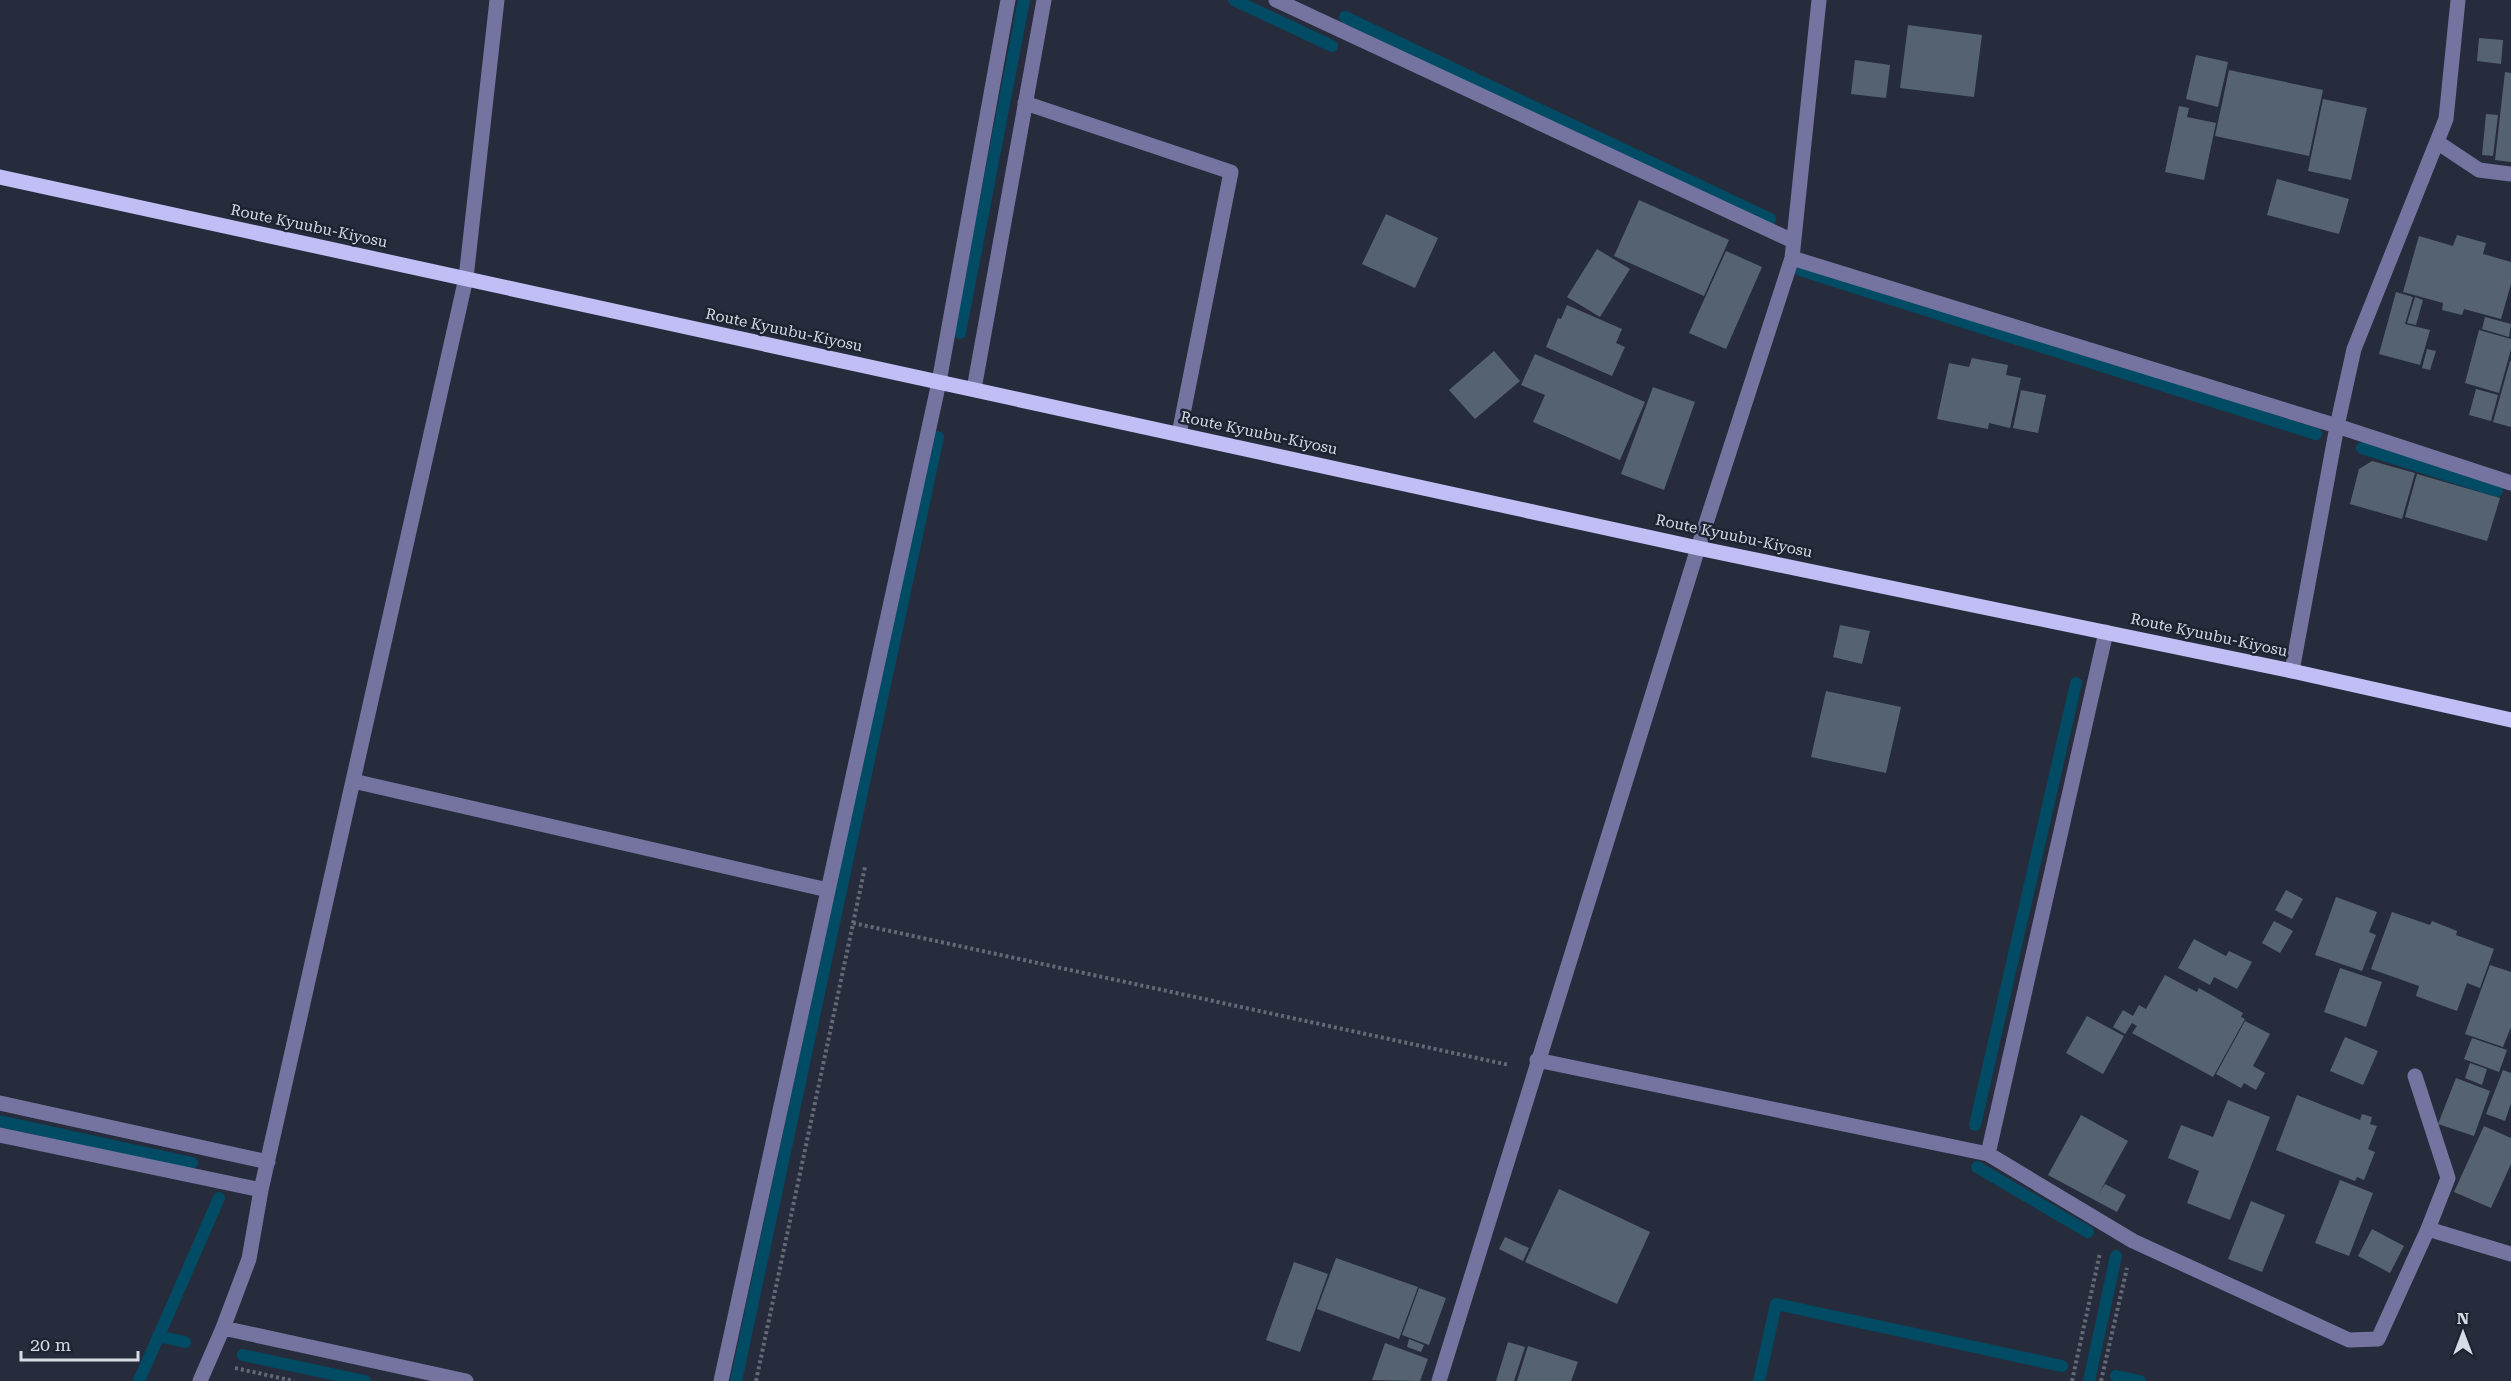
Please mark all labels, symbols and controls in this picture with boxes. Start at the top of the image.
street label: Route Kyuubu-Kiyosu [229,201,390,252]
street label: Route Kyuubu-Kiyosu [704,305,865,356]
street label: Route Kyuubu-Kiyosu [1179,408,1340,459]
street label: Route Kyuubu-Kiyosu [1654,511,1815,562]
street label: Route Kyuubu-Kiyosu [2129,610,2290,661]
north arrow [2433,1303,2493,1363]
text: N [2457,1309,2469,1328]
scale bar [21,1324,138,1362]
text: 20 m [30,1334,71,1355]

